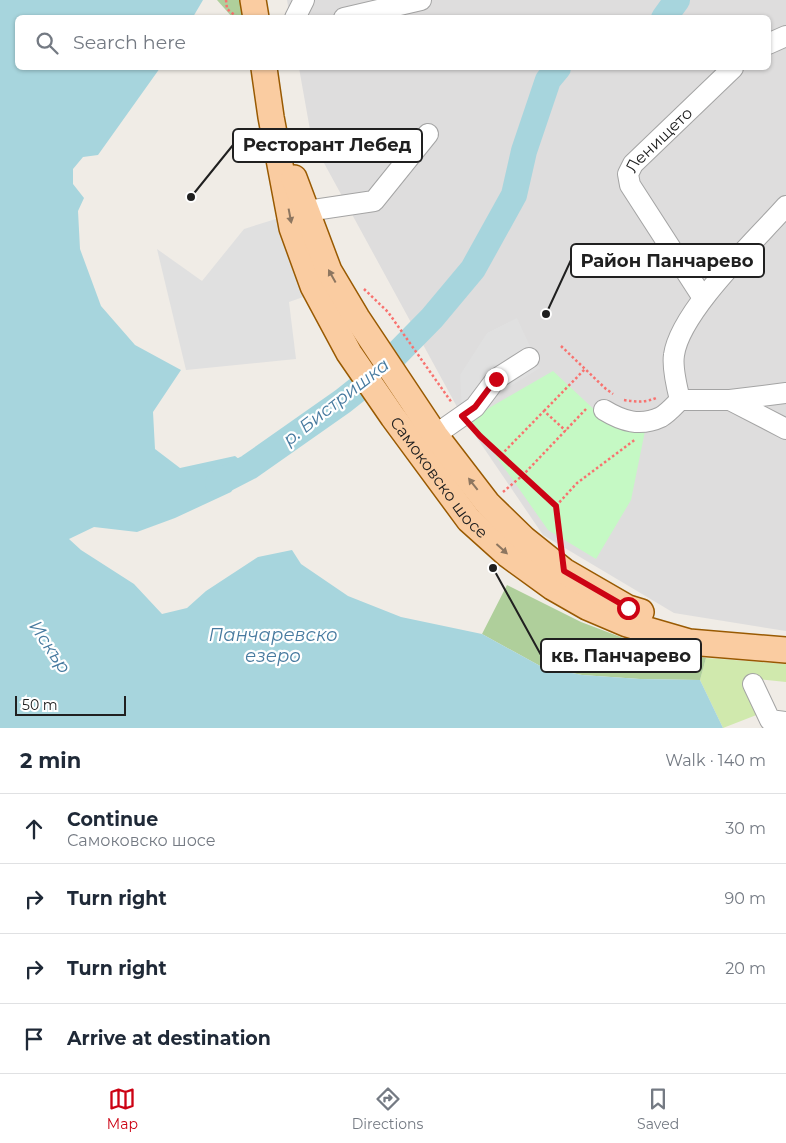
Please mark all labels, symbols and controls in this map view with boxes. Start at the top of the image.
search box [15,15,771,70]
icon: search [33,29,61,57]
text: Search here [73,31,186,54]
street label: Ленището [621,103,696,175]
callout: Ресторант Лебед [233,129,422,162]
text: Ресторант Лебед [243,134,412,156]
one-way arrow [286,209,294,225]
callout: Район Панчарево [571,244,764,277]
text: Район Панчарево [580,250,754,272]
one-way arrow [328,268,336,283]
water label: р. Бистришка [278,354,394,450]
route end [485,368,508,391]
street label: Самоковско шосе [386,413,492,542]
one-way arrow [467,478,478,491]
one-way arrow [495,543,507,555]
route start [617,597,640,620]
water label: Искър [24,616,76,678]
water label: Панчаревско езеро [208,624,338,667]
callout: кв. Панчарево [541,639,701,672]
text: кв. Панчарево [551,645,691,667]
scale bar [15,693,126,716]
text: 50 m [22,696,58,714]
text: 2 min [20,748,81,773]
text: Walk · 140 m [665,751,766,770]
text: Continue [67,808,158,831]
icon: ahead [20,815,48,843]
text: 30 m [725,819,766,838]
text: Самоковско шосе [67,831,216,850]
icon: right [20,885,48,913]
text: Turn right [67,887,167,910]
text: 90 m [724,889,766,908]
icon: right [20,955,48,983]
text: Turn right [67,957,167,980]
text: 20 m [725,959,766,978]
icon: arrive [20,1025,48,1053]
text: Arrive at destination [67,1027,271,1050]
tab: Map [107,1085,138,1133]
tab: Directions [352,1085,423,1133]
tab: Saved [637,1085,679,1133]

